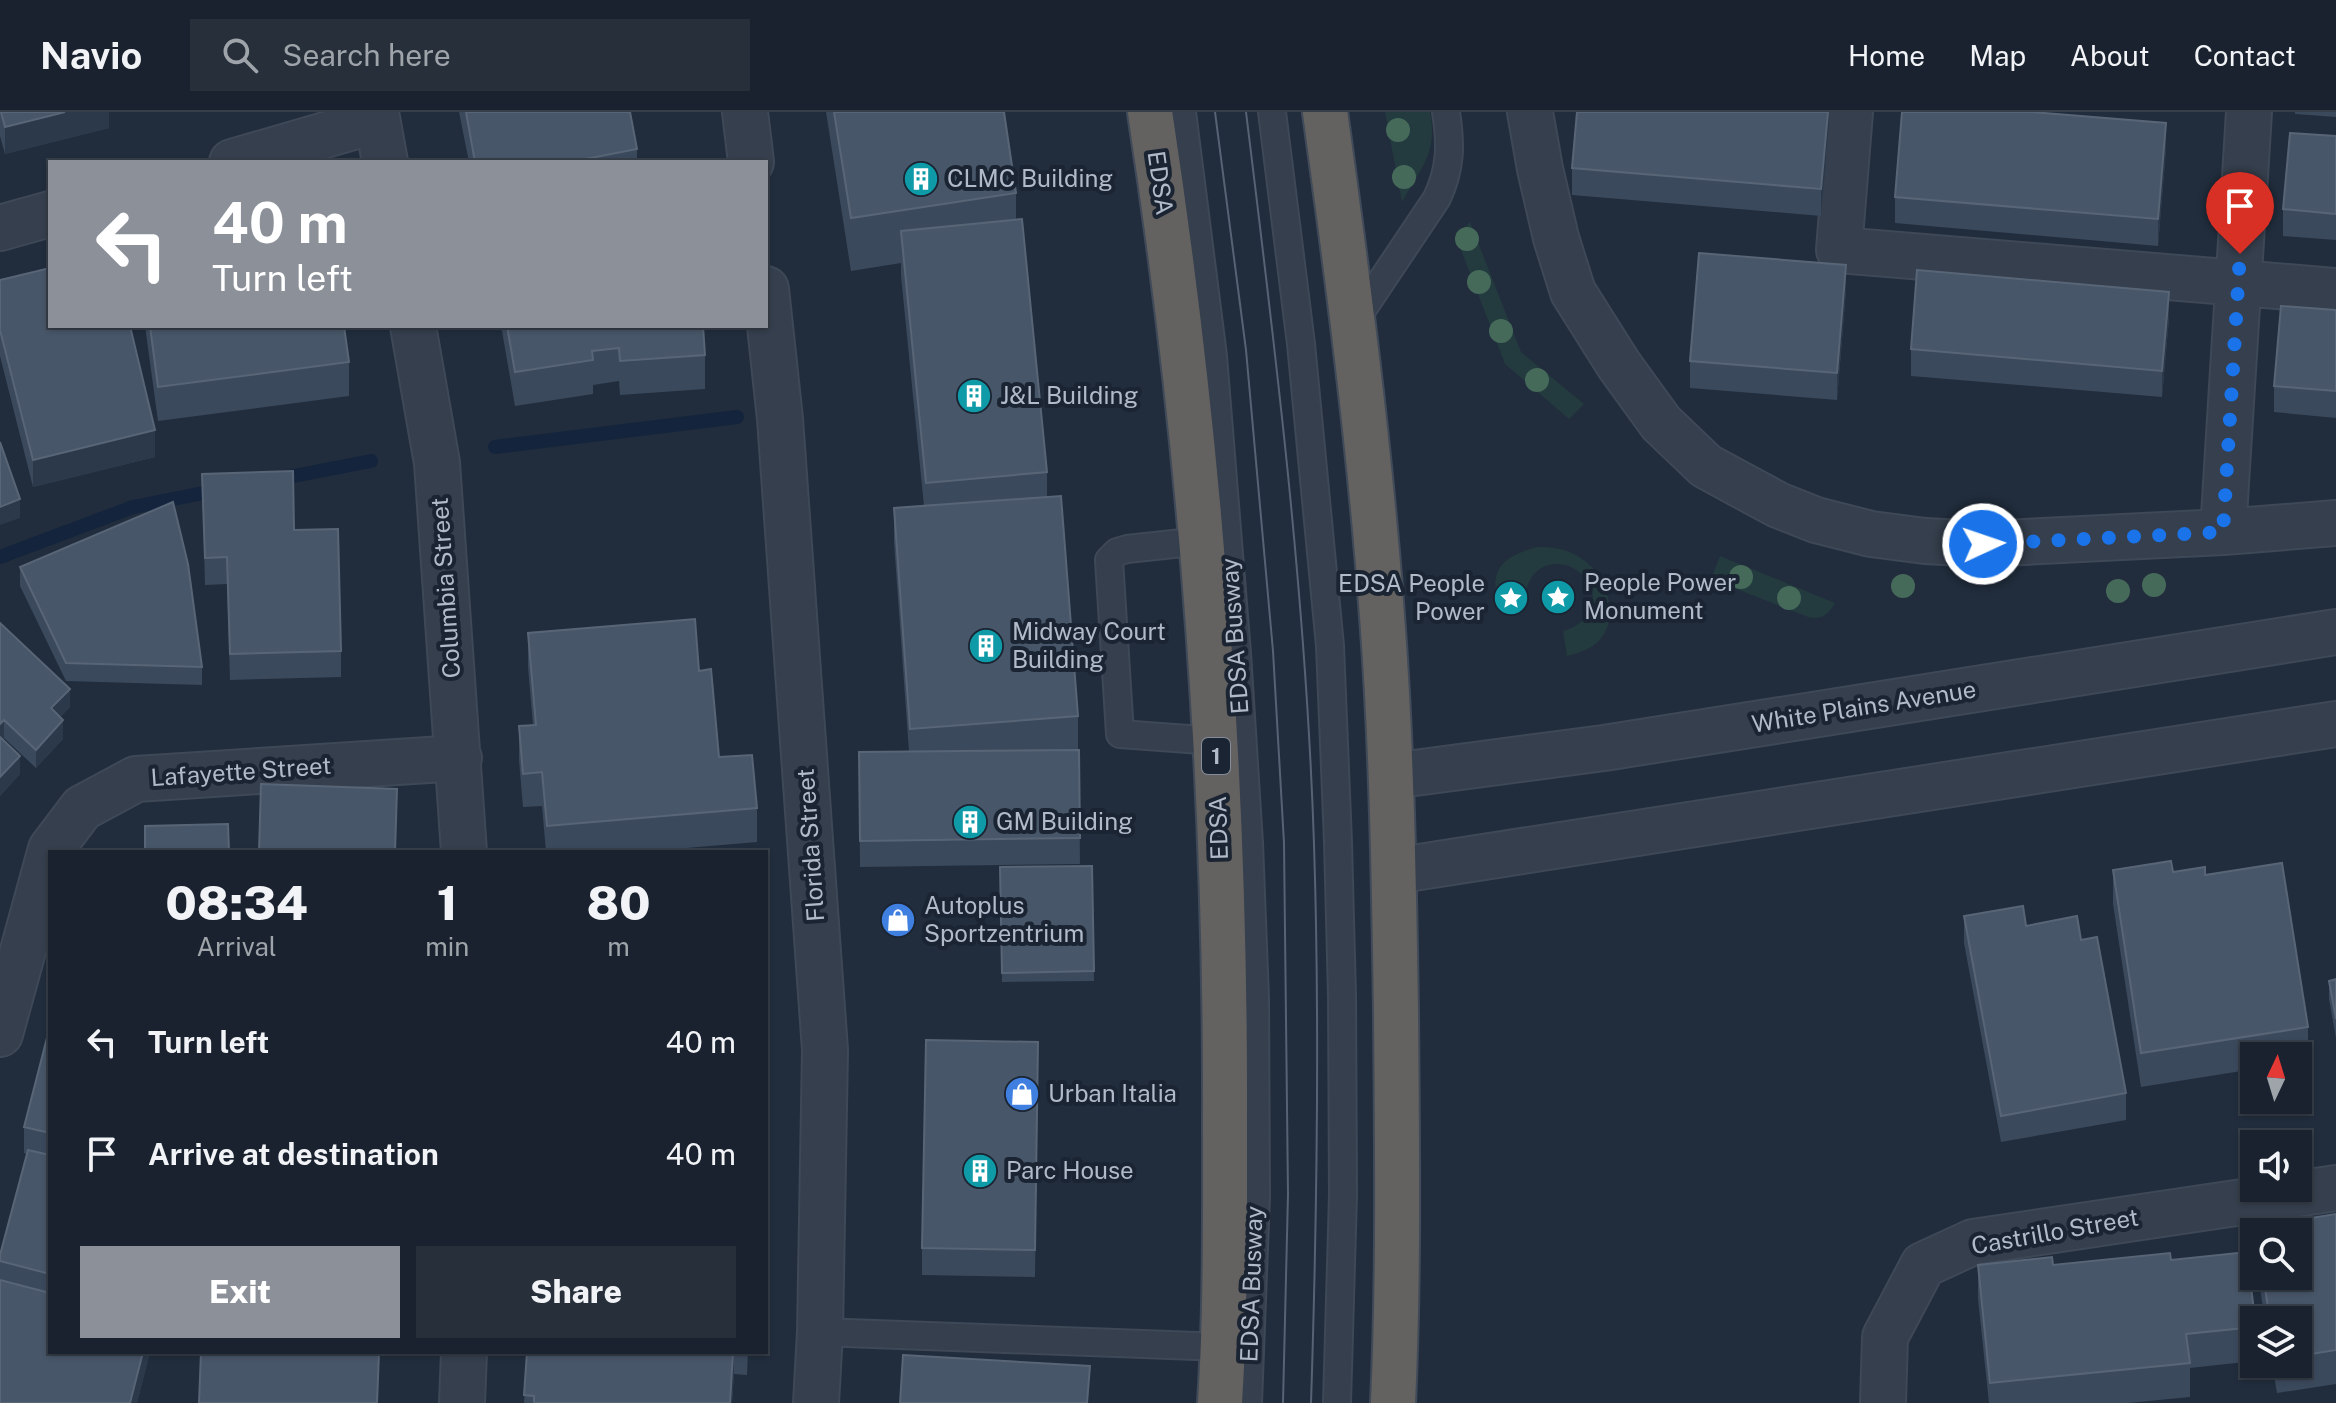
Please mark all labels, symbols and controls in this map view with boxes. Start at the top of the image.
search box [190,19,750,91]
text: Navio [40,33,142,78]
icon: search [218,33,262,77]
text: Search here [282,37,451,73]
text: Home [1848,39,1925,72]
text: Map [1969,39,2026,72]
text: About [2070,39,2150,72]
text: Contact [2194,39,2296,72]
street label: EDSA [1143,149,1179,217]
building icon: CLMC Building [902,160,940,198]
place label: CLMC Building [947,164,1113,192]
pin [2206,172,2274,254]
icon: arrive [2218,184,2262,228]
text: 40 m [212,190,348,256]
icon: left [80,192,184,296]
text: Turn left [212,257,353,299]
building icon: J&L Building [955,377,993,415]
place label: J&L Building [1000,381,1138,409]
street label: Columbia Street [425,497,465,679]
position arrow [1941,502,2025,586]
street label: EDSA Busway [1215,557,1253,715]
place label: People Power Monument [1584,568,1736,624]
place label: EDSA People Power [1338,569,1485,625]
place icon: People Power Monument [1539,578,1577,616]
place icon: EDSA People Power [1492,579,1530,617]
place label: Midway Court Building [1012,617,1166,673]
building icon: Midway Court Building [967,627,1005,665]
street label: White Plains Avenue [1750,674,1978,738]
road number: 1 [1202,738,1230,774]
street label: Lafayette Street [150,751,332,791]
street label: Florida Street [791,768,829,923]
street label: EDSA [1203,795,1233,861]
building icon: GM Building [951,803,989,841]
place label: GM Building [996,807,1133,835]
text: 08:34 [165,874,308,931]
text: 1 [437,874,458,931]
text: 80 [586,874,651,931]
place label: Autoplus Sportzentrium [924,891,1084,947]
shop icon: Autoplus Sportzentrium [879,901,917,939]
text: Arrival [196,931,277,962]
text: min [425,931,469,962]
text: m [607,931,630,962]
icon: left [80,1020,124,1064]
text: Turn left [148,1024,269,1060]
text: 40 m [666,1024,736,1060]
north arrow [2240,1042,2312,1114]
map controls [2240,1042,2312,1378]
shop icon: Urban Italia [1003,1075,1041,1113]
place label: Urban Italia [1048,1079,1177,1107]
button: sound [2240,1130,2312,1202]
icon: arrive [80,1132,124,1176]
text: Arrive at destination [148,1136,439,1172]
text: 40 m [666,1136,736,1172]
building icon: Parc House [961,1152,999,1190]
place label: Parc House [1006,1156,1134,1184]
street label: Castrillo Street [1969,1203,2141,1259]
street label: EDSA Busway [1234,1205,1268,1363]
button: search [2240,1218,2312,1290]
button: Exit [80,1246,400,1338]
button: Share [416,1246,736,1338]
button: layers [2240,1306,2312,1378]

